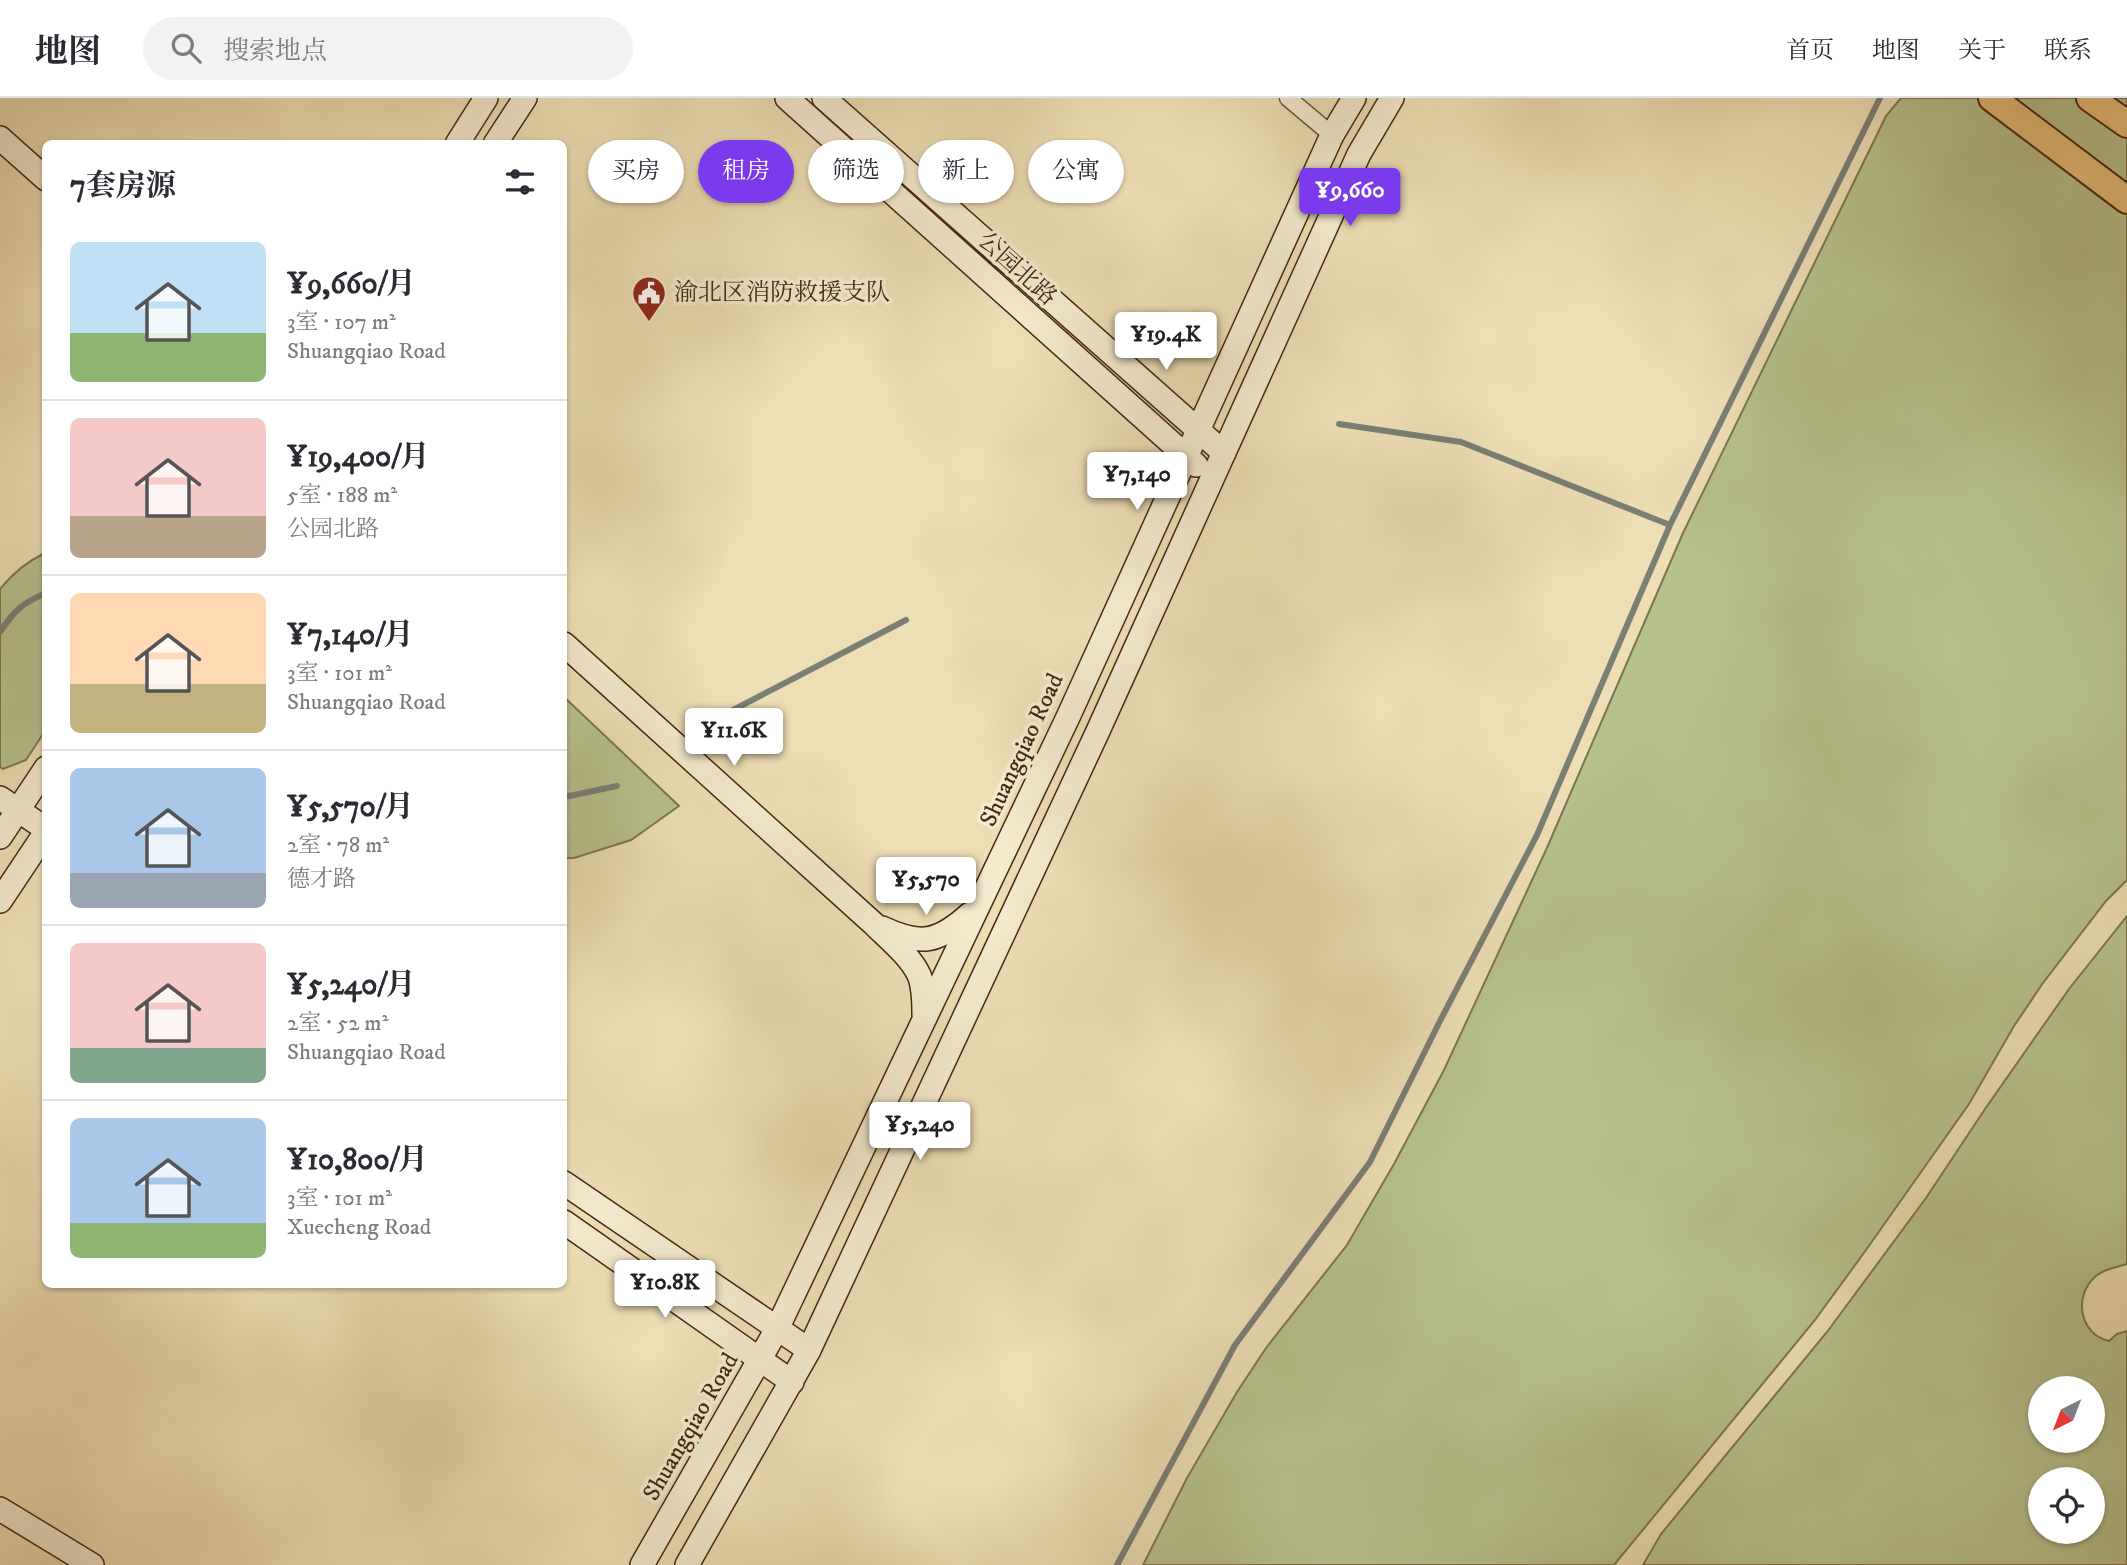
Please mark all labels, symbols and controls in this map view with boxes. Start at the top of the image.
search box [143,17,633,80]
icon: search [167,29,205,67]
text: 地图 [35,32,101,73]
text: 搜索地点 [223,35,327,68]
text: 首页 [1786,36,1834,66]
text: 地图 [1872,36,1920,66]
text: 关于 [1958,36,2006,66]
text: 联系 [2044,36,2092,66]
chip: 买房 [588,140,684,203]
chip: 租房 [698,140,794,203]
chip: 筛选 [808,140,904,203]
chip: 新上 [918,140,1014,203]
chip: 公寓 [1028,140,1124,203]
icon: filters [501,163,539,201]
text: 7套房源 [70,168,176,205]
pin: ¥9,660 [1293,169,1407,228]
text: ¥9,660 [1315,176,1385,205]
street label: 公园北路 [971,226,1063,312]
text: ¥9,660/月 [287,266,416,303]
icon: home [126,270,210,354]
public building icon: 渝北区消防救援支队 [630,274,668,323]
place label: 渝北区消防救援支队 [674,278,890,308]
text: 3室 · 107 m² [287,308,396,337]
pin: ¥19.4K [1109,313,1223,372]
text: ¥19.4K [1131,320,1201,349]
text: Shuangqiao Road [287,337,446,366]
text: ¥19,400/月 [287,439,429,476]
icon: home [126,446,210,530]
pin: ¥7,140 [1080,452,1194,512]
text: ¥7,140 [1103,460,1171,489]
text: 5室 · 188 m² [287,481,397,510]
text: 公园北路 [287,515,379,544]
text: ¥7,140/月 [287,617,413,654]
icon: home [126,621,210,705]
text: 3室 · 101 m² [287,659,392,688]
street label: Shuangqiao Road [973,669,1071,831]
text: Shuangqiao Road [287,688,446,717]
pin: ¥11.6K [677,708,791,768]
text: ¥11.6K [701,716,767,745]
text: ¥5,570/月 [287,789,414,826]
icon: home [126,796,210,880]
text: 2室 · 78 m² [287,831,389,860]
pin: ¥5,570 [869,858,983,917]
text: 德才路 [287,865,356,894]
text: ¥5,570 [892,865,960,894]
text: ¥5,240/月 [287,967,416,1004]
icon: home [126,971,210,1055]
text: 2室 · 52 m² [287,1009,388,1038]
text: Shuangqiao Road [287,1038,446,1067]
pin: ¥5,240 [863,1102,977,1162]
text: ¥5,240 [885,1110,955,1139]
text: ¥10,800/月 [287,1142,428,1179]
icon: home [126,1146,210,1230]
text: 3室 · 101 m² [287,1184,392,1213]
text: Xuecheng Road [287,1213,431,1242]
pin: ¥10.8K [608,1260,722,1320]
text: ¥10.8K [630,1268,700,1297]
street label: Shuangqiao Road [637,1348,745,1506]
north arrow [2028,1376,2105,1452]
map controls [2028,1376,2105,1544]
button: locate [2028,1467,2105,1544]

